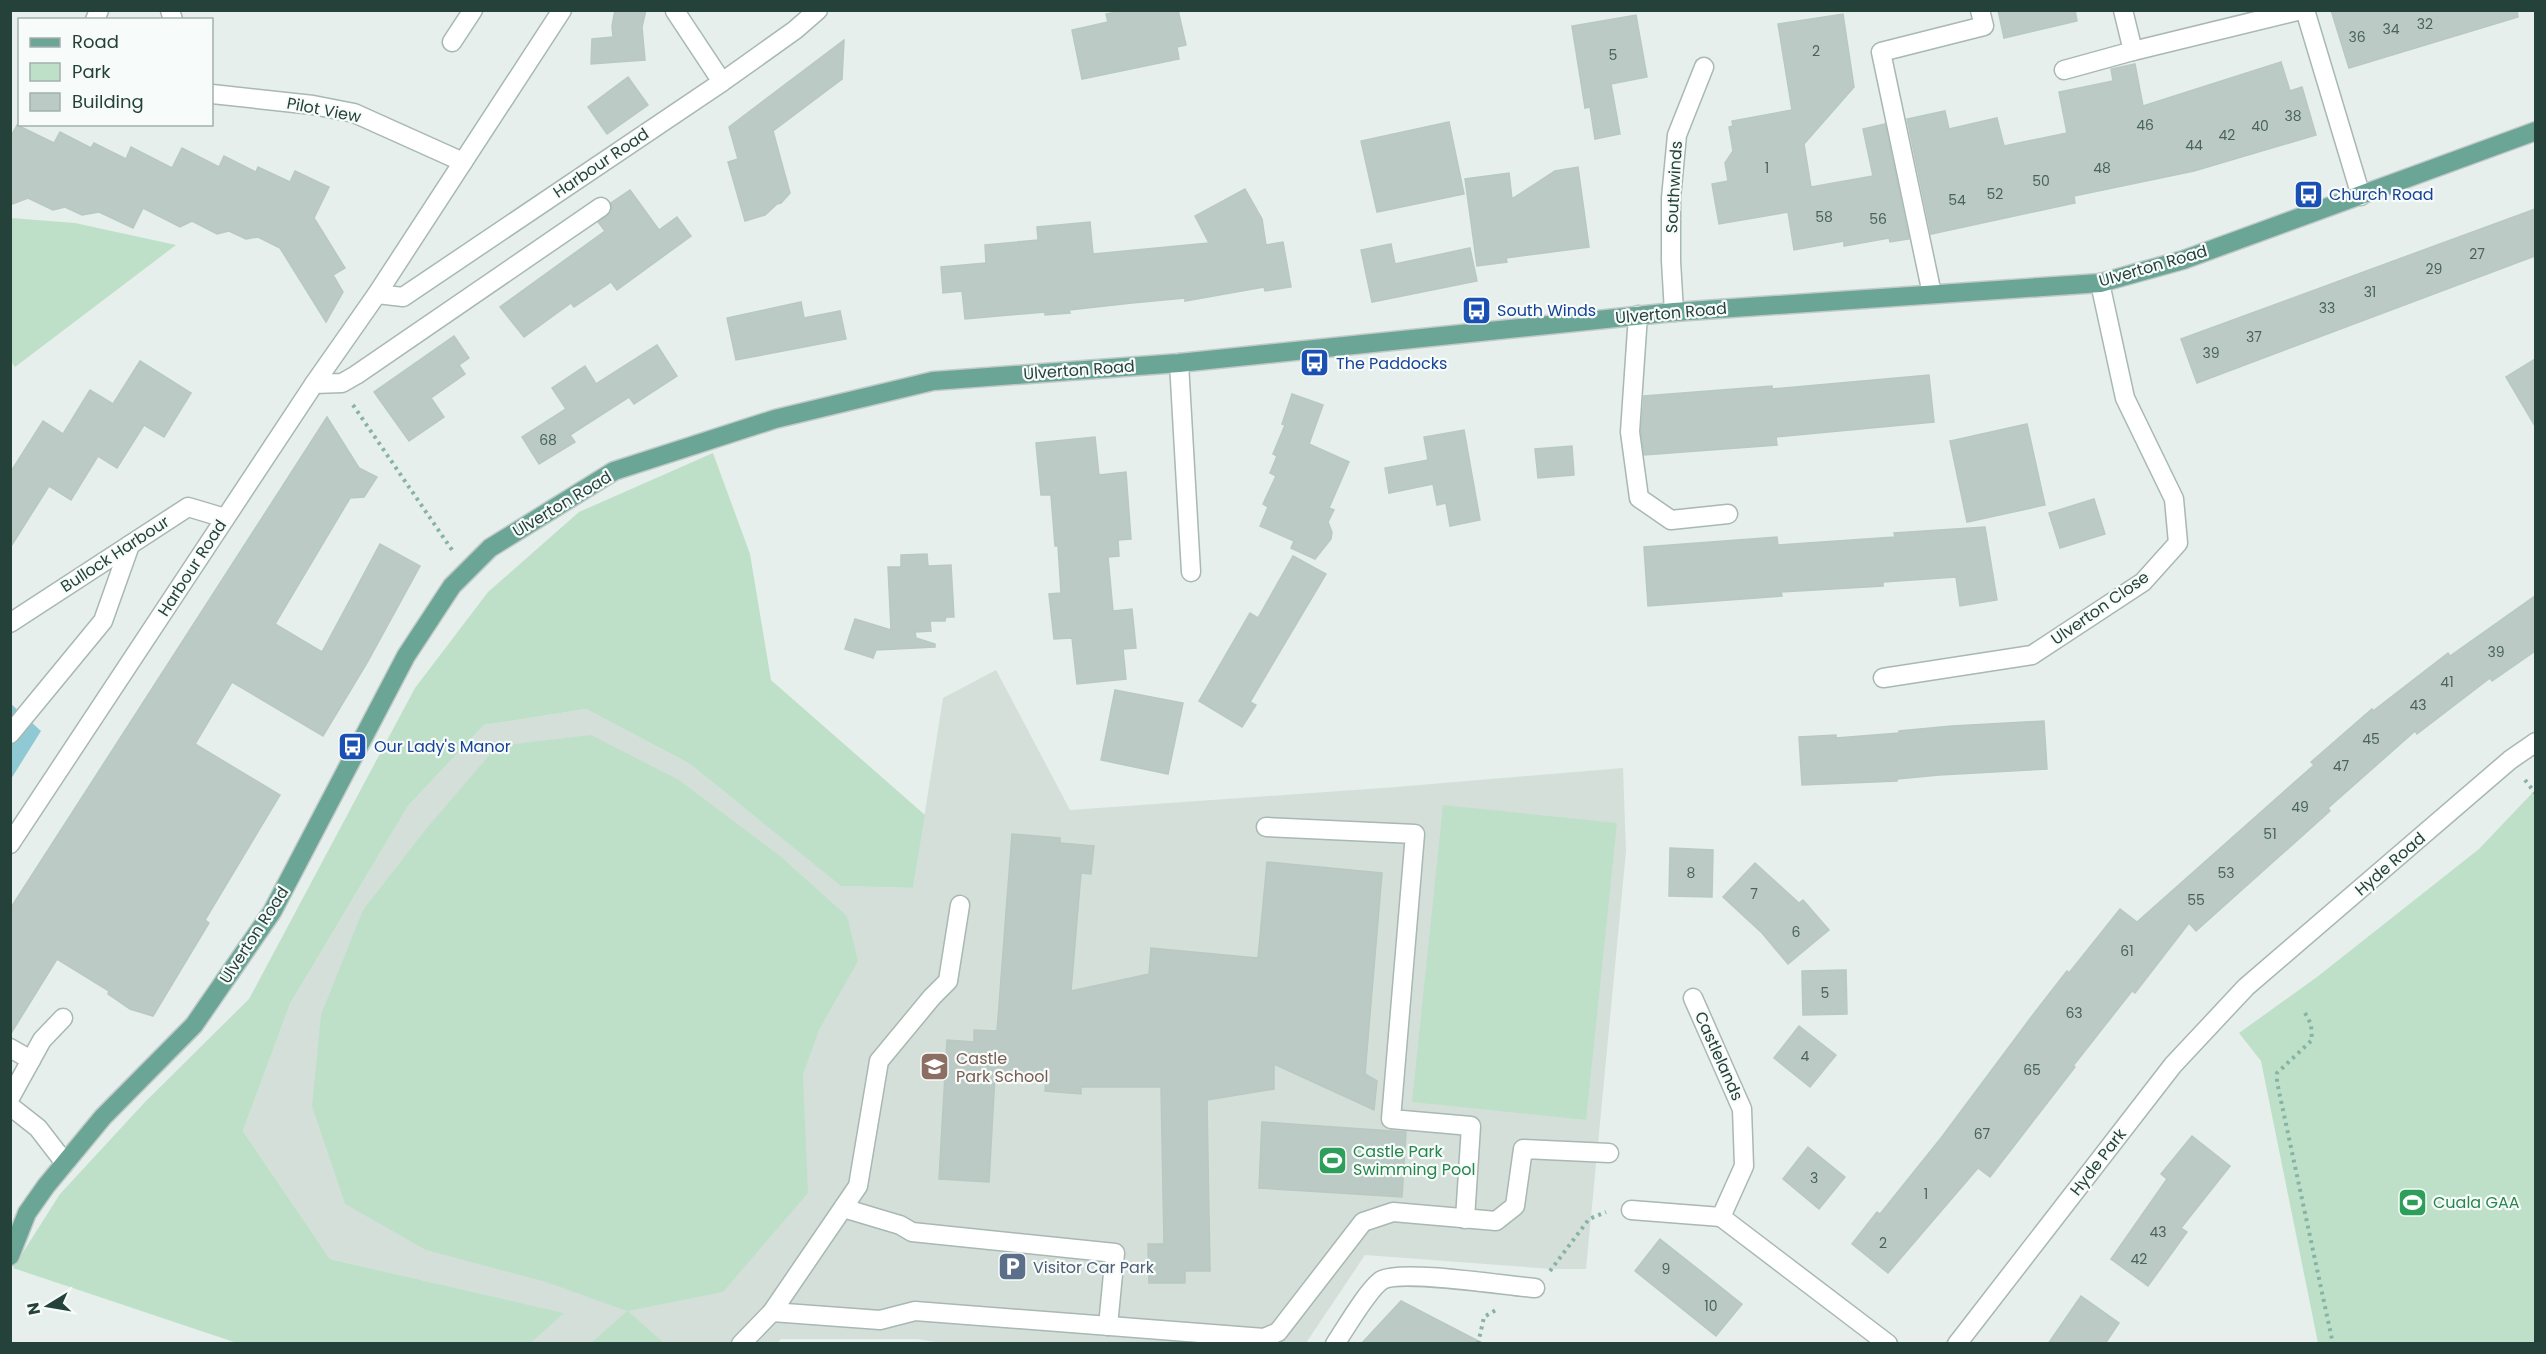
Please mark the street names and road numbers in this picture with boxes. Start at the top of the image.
street label: Pilot View [285,92,363,128]
street label: Harbour Road [549,122,653,204]
street label: Southwinds [1660,140,1688,234]
street label: Ulverton Road [2096,240,2210,292]
street label: Ulverton Road [1614,297,1728,329]
street label: Ulverton Road [1022,355,1136,385]
street label: Ulverton Road [508,465,616,543]
street label: Bullock Harbour [56,510,174,598]
street label: Harbour Road [152,515,232,621]
street label: Ulverton Close [2046,566,2154,650]
street label: Hyde Road [2350,827,2430,901]
street label: Ulverton Road [214,882,294,988]
street label: Castlelands [1689,1008,1749,1104]
street label: Hyde Park [2064,1123,2132,1200]

